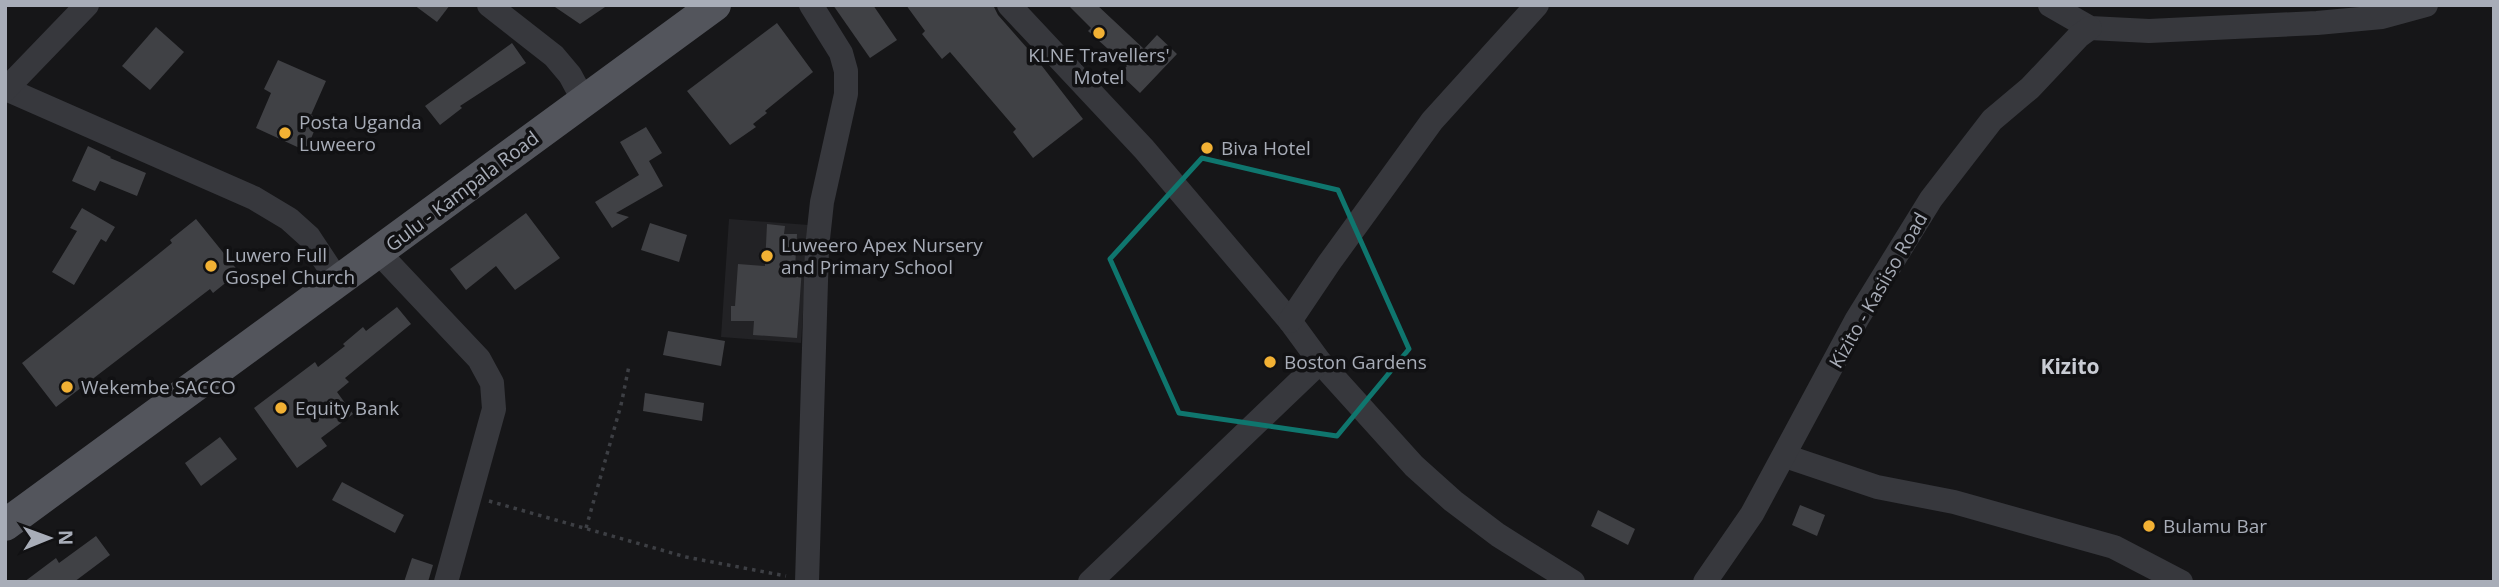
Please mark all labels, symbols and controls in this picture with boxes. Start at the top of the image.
marker: KLNE Travellers' Motel [1091,25,1107,41]
place label: KLNE Travellers' Motel [1028,42,1170,90]
place label: Posta Uganda Luweero [299,109,422,157]
marker: Posta Uganda Luweero [277,125,293,141]
street label: Gulu - Kampala Road [380,125,544,257]
place label: Biva Hotel [1221,135,1311,161]
marker: Biva Hotel [1199,140,1215,156]
street label: Kizito - Kasiiso Road [1823,207,1933,373]
place label: Luweero Apex Nursery and Primary School [781,232,983,280]
place label: Luwero Full Gospel Church [225,242,355,290]
marker: Luweero Apex Nursery and Primary School [759,248,775,264]
marker: Luwero Full Gospel Church [203,258,219,274]
place label: Boston Gardens [1284,349,1427,375]
district label: Kizito [2040,352,2100,380]
marker: Boston Gardens [1262,354,1278,370]
place label: Wekembe SACCO [81,374,236,400]
marker: Wekembe SACCO [59,379,75,395]
place label: Equity Bank [295,395,399,421]
marker: Equity Bank [273,400,289,416]
north arrow [14,503,84,573]
place label: Bulamu Bar [2163,513,2267,539]
marker: Bulamu Bar [2141,518,2157,534]
text: N [53,530,79,546]

